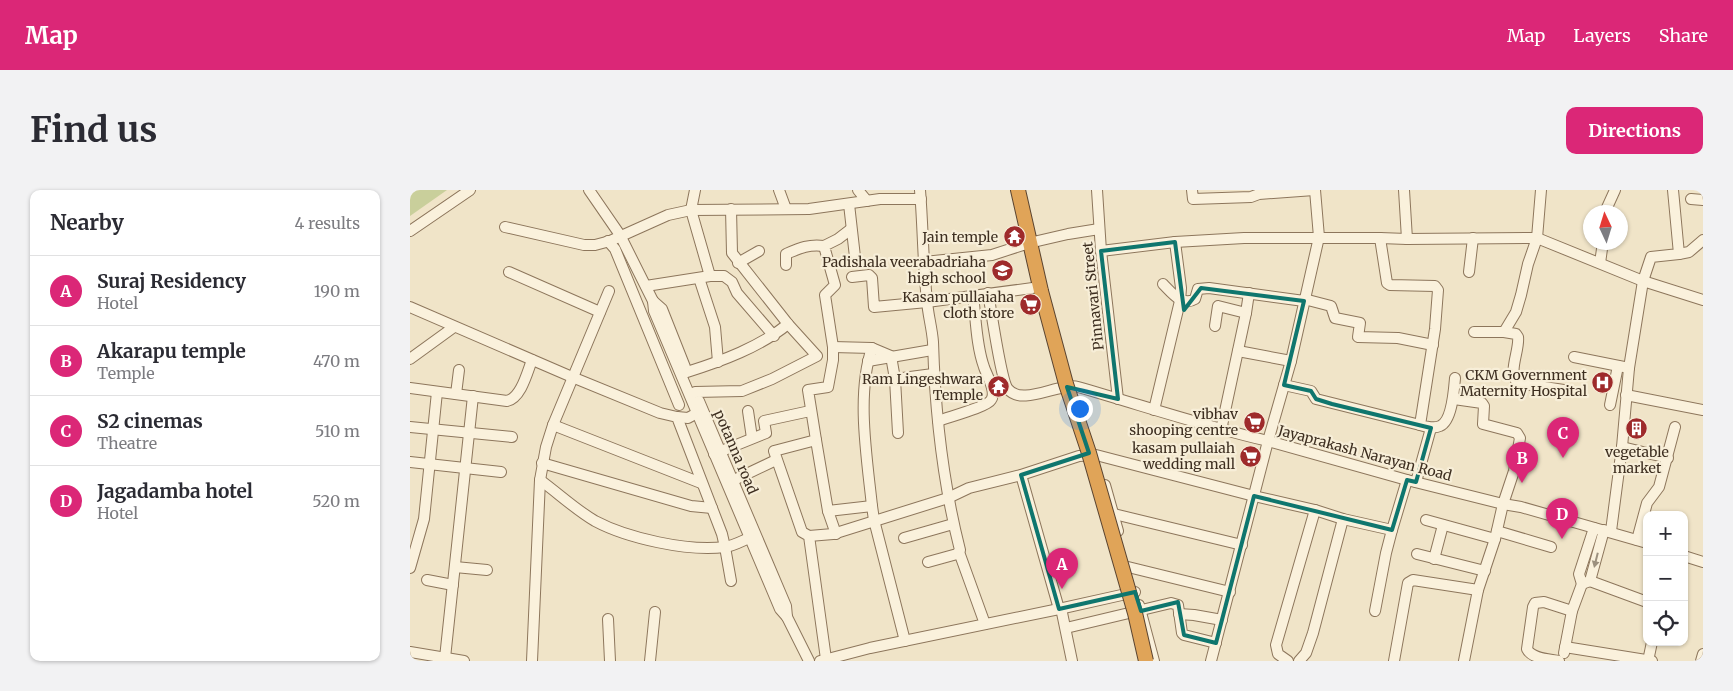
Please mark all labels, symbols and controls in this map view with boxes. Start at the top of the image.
text: Map [25,20,78,51]
text: Map [1507,24,1545,47]
text: Layers [1573,24,1631,47]
text: Share [1659,24,1708,47]
button: Directions [1566,107,1703,154]
text: Find us [30,108,157,152]
north arrow [1583,205,1628,250]
text: Nearby [50,209,124,236]
text: 4 results [294,213,360,233]
temple icon: Jain temple [1002,225,1026,249]
place label: Jain temple [921,228,998,246]
street label: Pinnavari Street [1078,240,1108,351]
place label: Padishala veerabadriaha high school [822,253,987,287]
school or university icon: Padishala veerabadriaha high school [990,258,1014,282]
text: Suraj Residency [97,269,246,293]
text: A [60,281,72,301]
text: 190 m [314,281,360,301]
place label: Kasam pullaiaha cloth store [902,288,1014,322]
text: Hotel [97,293,138,313]
supermarket icon: Kasam pullaiaha cloth store [1018,293,1042,317]
text: Akarapu temple [97,339,246,363]
text: B [60,351,72,371]
text: 470 m [313,351,360,371]
text: Temple [97,363,155,383]
place label: CKM Government Maternity Hospital [1460,366,1588,400]
place label: Ram Lingeshwara Temple [862,370,983,404]
hospital icon: CKM Government Maternity Hospital [1591,371,1615,395]
temple icon: Ram Lingeshwara Temple [987,375,1011,399]
your location [1067,396,1093,422]
place label: vibhav shooping centre [1129,405,1239,439]
street label: potanna road [710,407,762,497]
text: S2 cinemas [97,409,203,433]
supermarket icon: vibhav shooping centre [1242,410,1266,434]
pin: C [1547,417,1579,458]
building icon: vegetable market [1625,417,1649,441]
text: C [61,421,71,441]
text: 510 m [315,421,360,441]
street label: Jayaprakash Narayan Road [1275,421,1454,485]
text: Theatre [97,433,157,453]
place label: kasam pullaiah wedding mall [1132,439,1236,473]
pin: B [1506,442,1538,483]
place label: vegetable market [1604,443,1669,477]
supermarket icon: kasam pullaiah wedding mall [1239,444,1263,468]
text: Jagadamba hotel [97,479,253,503]
text: D [60,491,72,511]
text: 520 m [312,491,360,511]
pin: D [1546,498,1578,539]
text: Hotel [97,503,138,523]
map controls [1643,511,1688,646]
button: + [1643,511,1688,556]
pin: A [1046,548,1078,589]
one-way arrow [1591,552,1599,567]
button: − [1643,556,1688,601]
button: locate [1643,601,1688,646]

